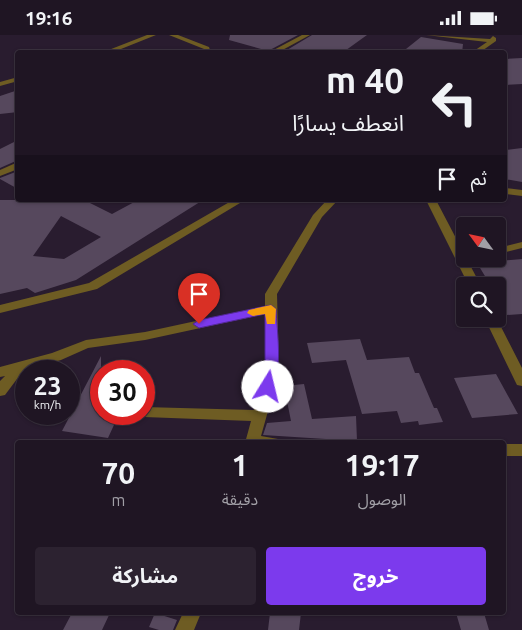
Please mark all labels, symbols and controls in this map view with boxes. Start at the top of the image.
text: 19:16 [25,7,73,29]
text: 40 m [326,60,404,100]
icon: left [422,70,487,135]
text: انعطف يسارًا [292,110,404,135]
icon: arrive [433,165,461,193]
text: ثم [471,167,487,189]
north arrow [456,217,506,267]
map controls [456,217,506,327]
pin [178,273,220,324]
button: search [456,277,506,327]
icon: arrive [185,280,213,308]
speed limit sign: 30 [90,360,155,425]
position arrow [241,360,293,412]
text: 23 [33,372,62,400]
text: km/h [34,398,61,411]
text: 1 [231,448,248,482]
text: 19:17 [345,448,420,482]
text: 70 [101,456,135,490]
text: دقيقة [222,490,258,508]
text: الوصول [358,490,406,508]
text: m [111,491,125,509]
button: مشاركة [35,547,256,605]
button: خروج [266,547,486,605]

